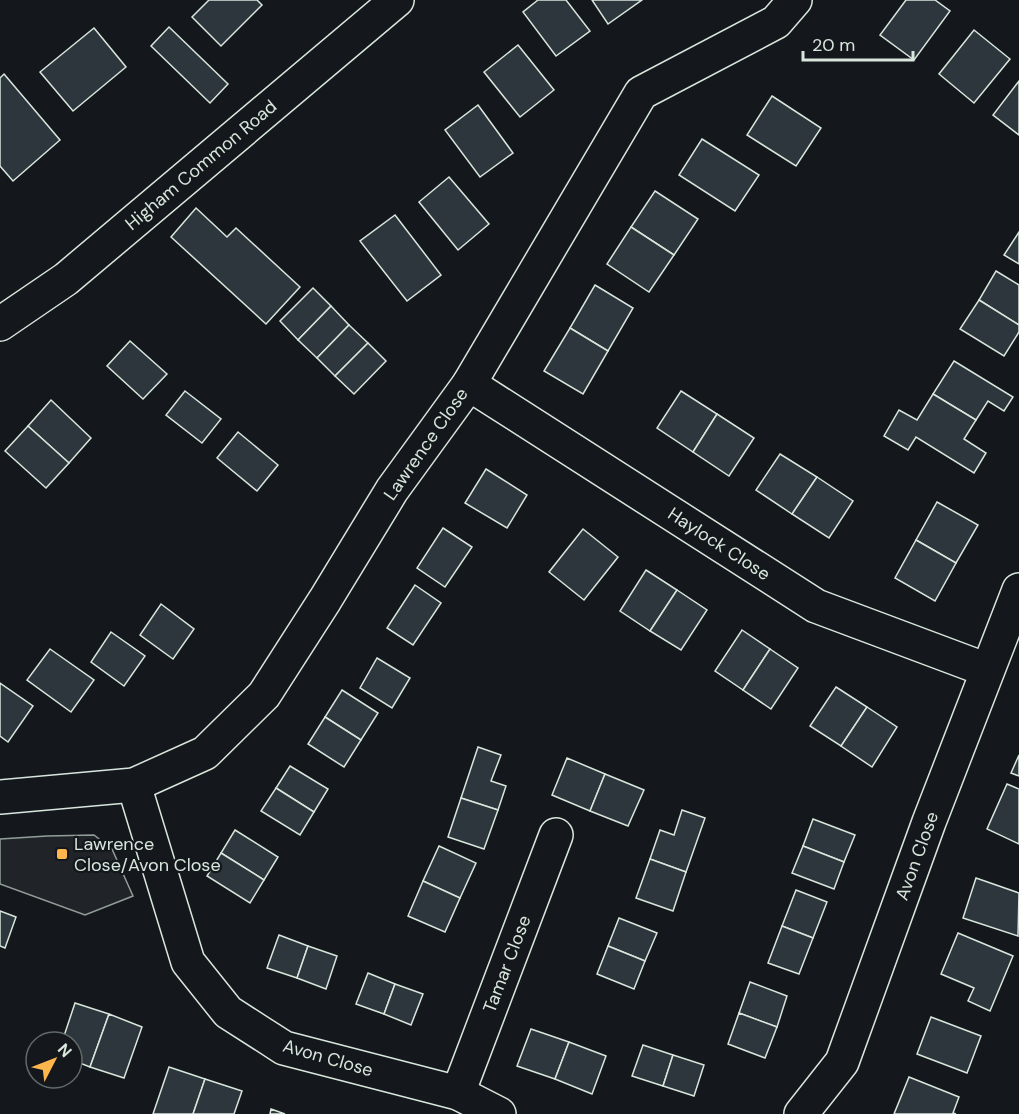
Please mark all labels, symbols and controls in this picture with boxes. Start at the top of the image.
scale bar [803,24,912,62]
text: 20 m [812,33,855,57]
street label: Higham Common Road [120,94,282,236]
street label: Lawrence Close [378,383,474,505]
street label: Haylock Close [663,502,775,586]
street label: Avon Close [890,808,944,904]
place label: Lawrence Close/Avon Close [74,832,221,877]
marker: Lawrence Close/Avon Close [55,847,69,861]
street label: Tamar Close [477,912,537,1016]
north arrow [24,1030,84,1090]
street label: Avon Close [280,1034,376,1082]
text: N [53,1039,76,1062]

